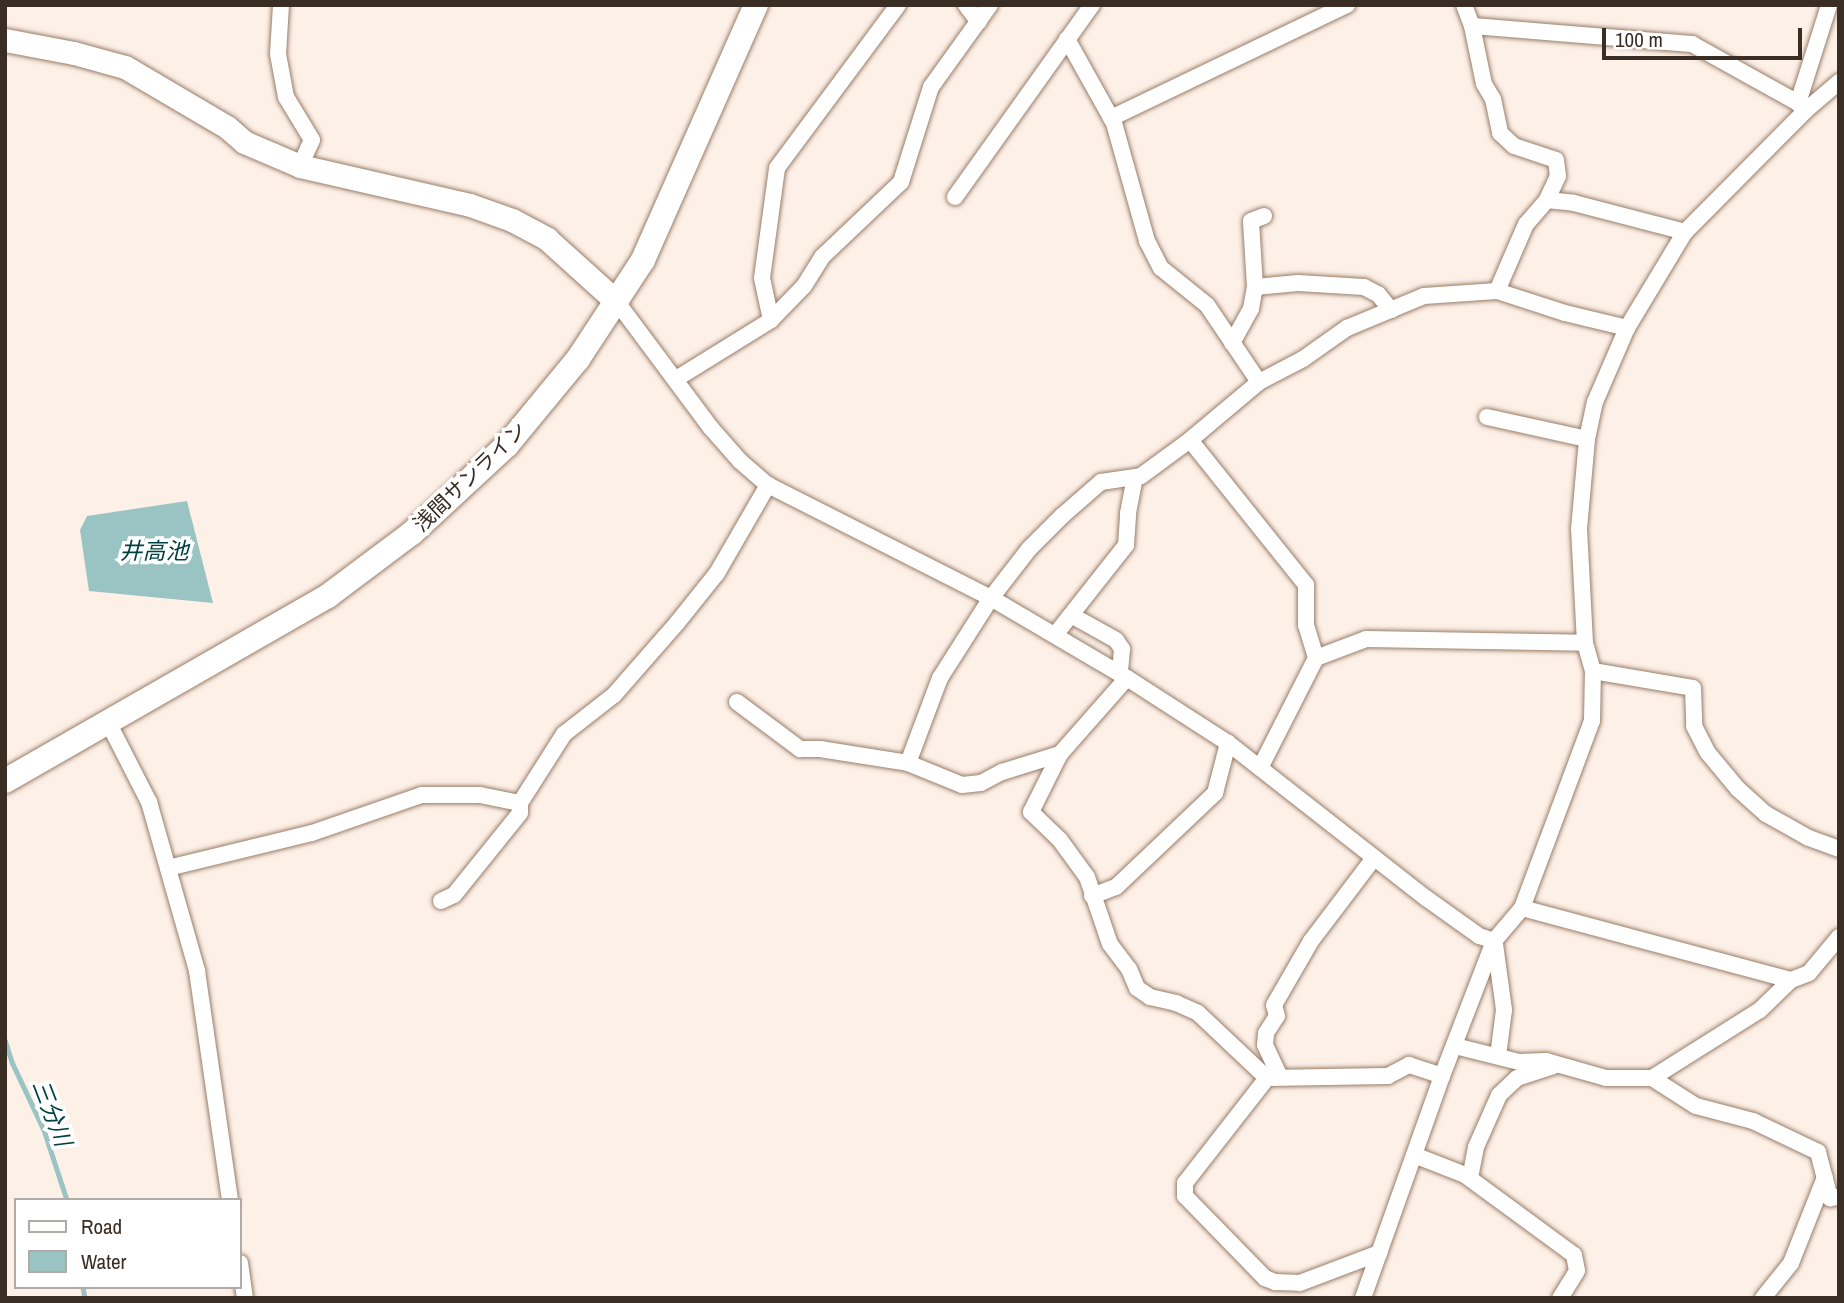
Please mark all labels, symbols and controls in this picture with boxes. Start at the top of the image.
scale bar [1606,14,1806,58]
text: 100 m [1615,25,1663,54]
street label: 浅間サンライン [408,417,532,537]
water label: 井高池 [120,537,188,565]
water label: 三分川 [27,1076,77,1150]
legend [14,1198,242,1289]
text: Road [81,1212,122,1241]
text: Water [81,1247,126,1276]

